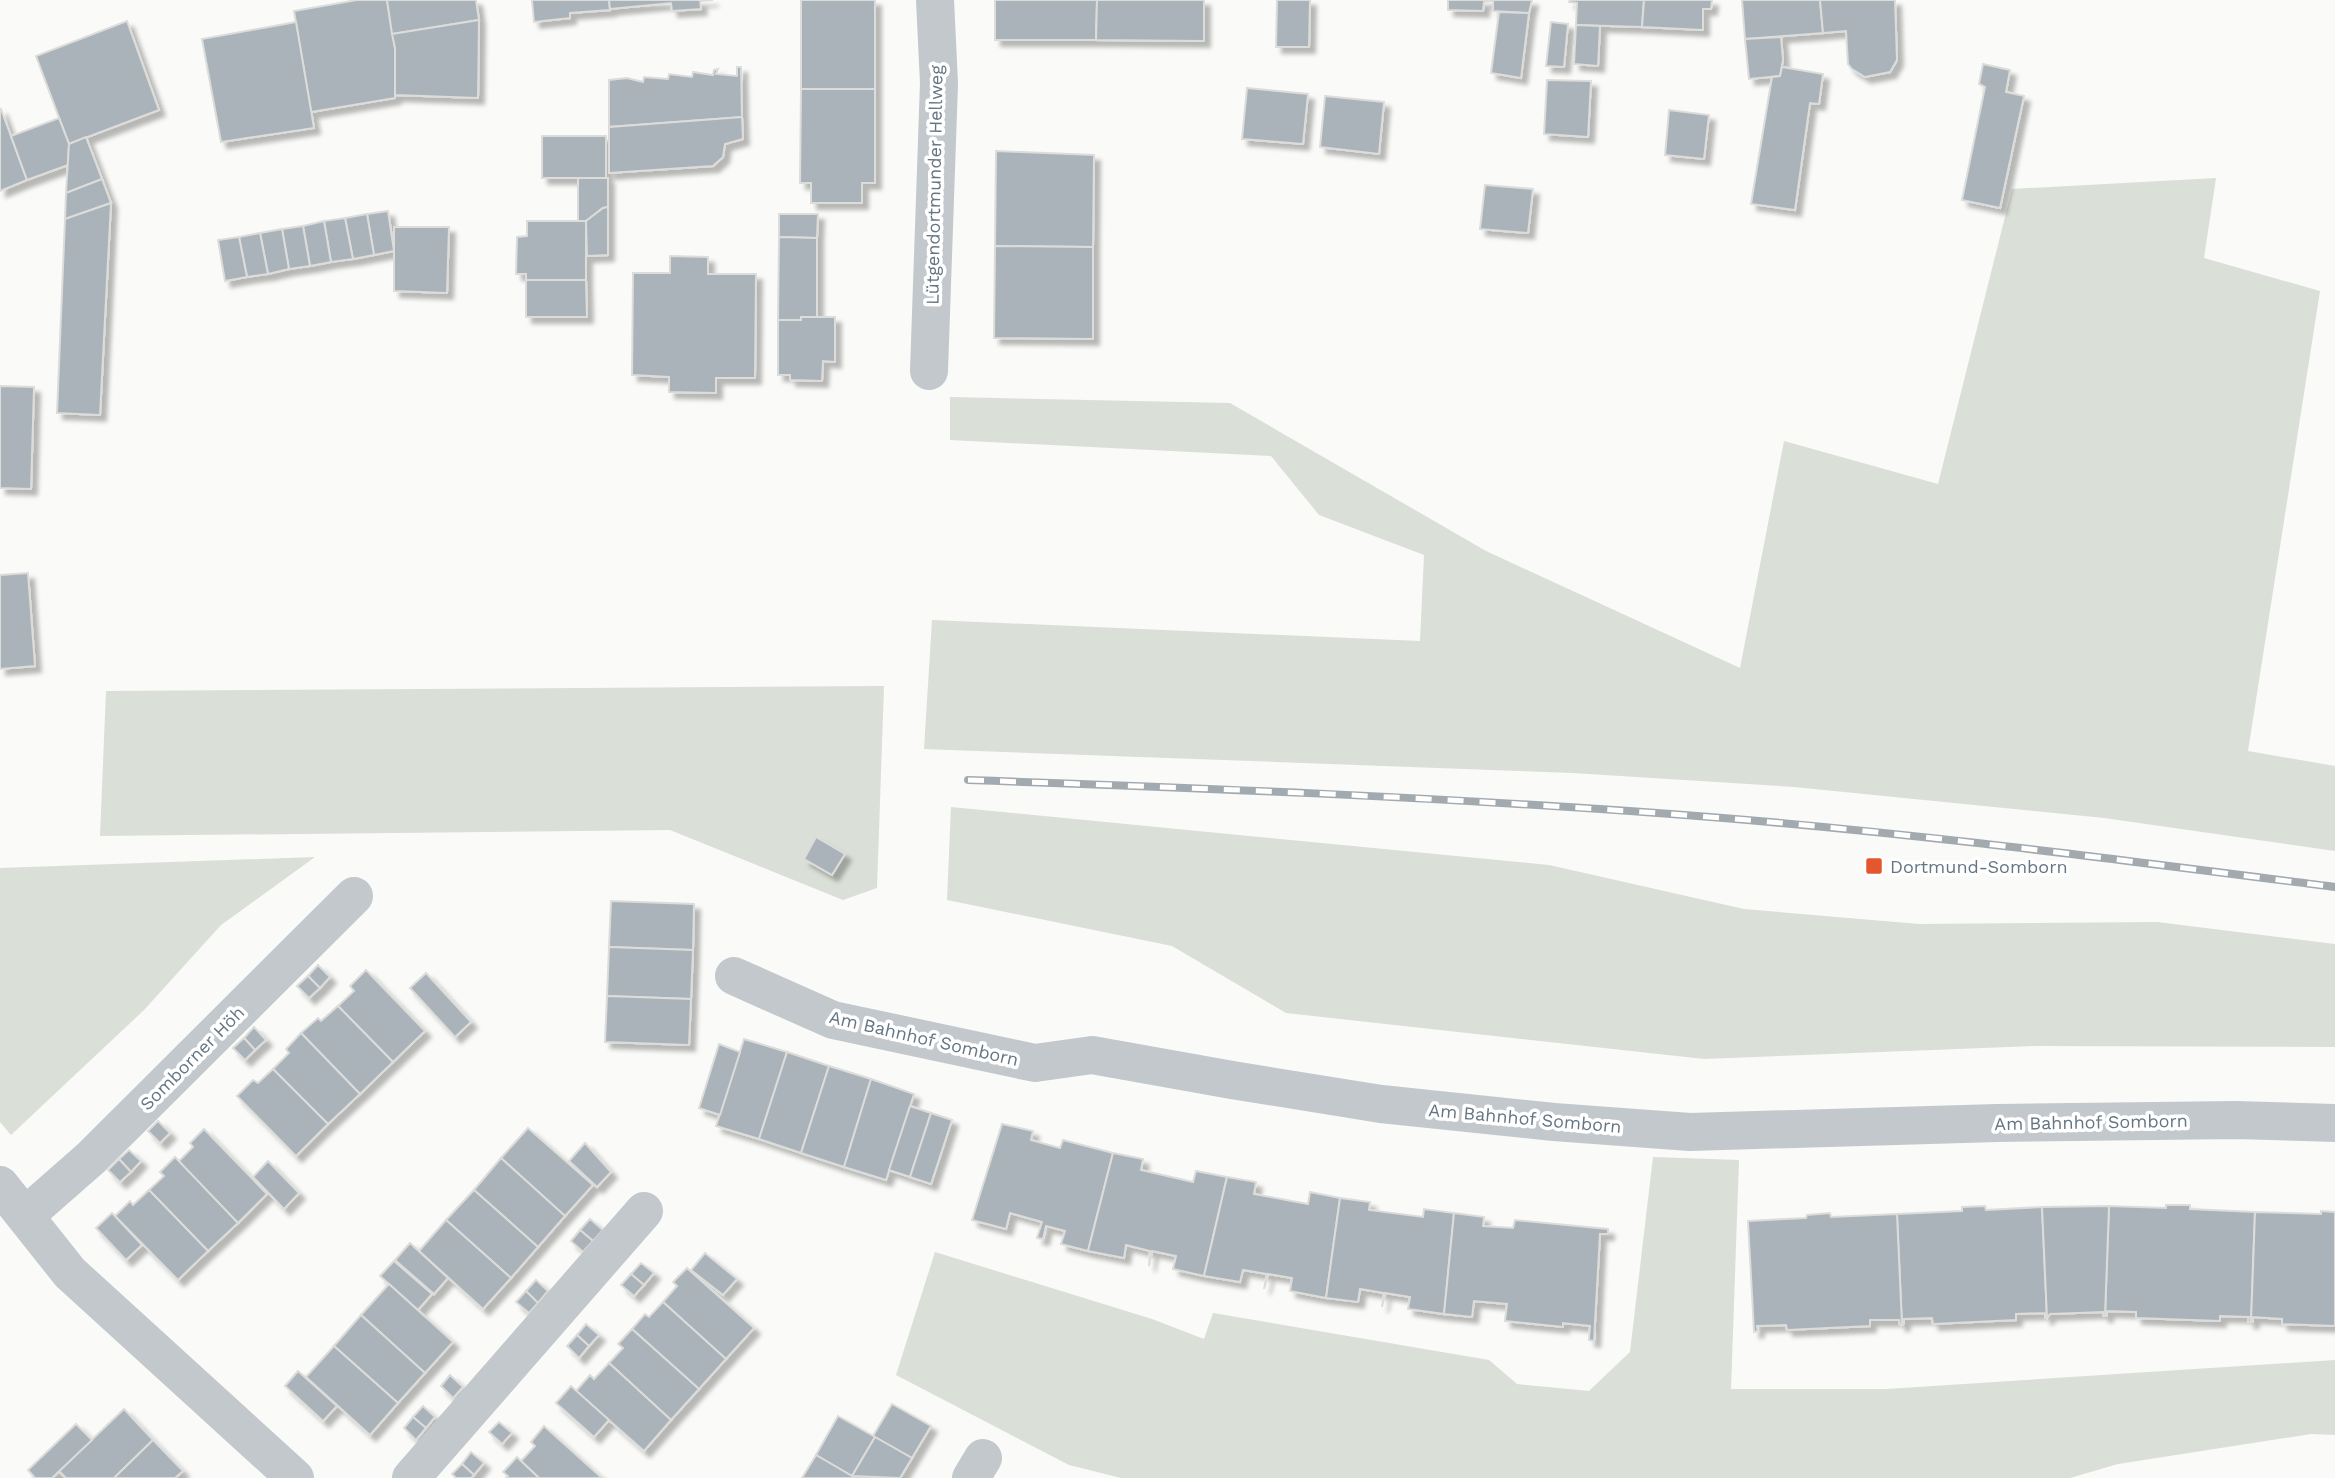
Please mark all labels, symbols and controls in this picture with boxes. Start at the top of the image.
street label: Lütgendortmunder Hellweg [921,65,947,305]
marker: Dortmund-Somborn [1864,856,1884,876]
place label: Dortmund-Somborn [1890,856,2068,877]
street label: Somborner Höh [136,1002,248,1114]
street label: Am Bahnhof Somborn [827,1006,1021,1070]
street label: Am Bahnhof Somborn [1428,1099,1622,1137]
street label: Am Bahnhof Somborn [1994,1110,2188,1134]

